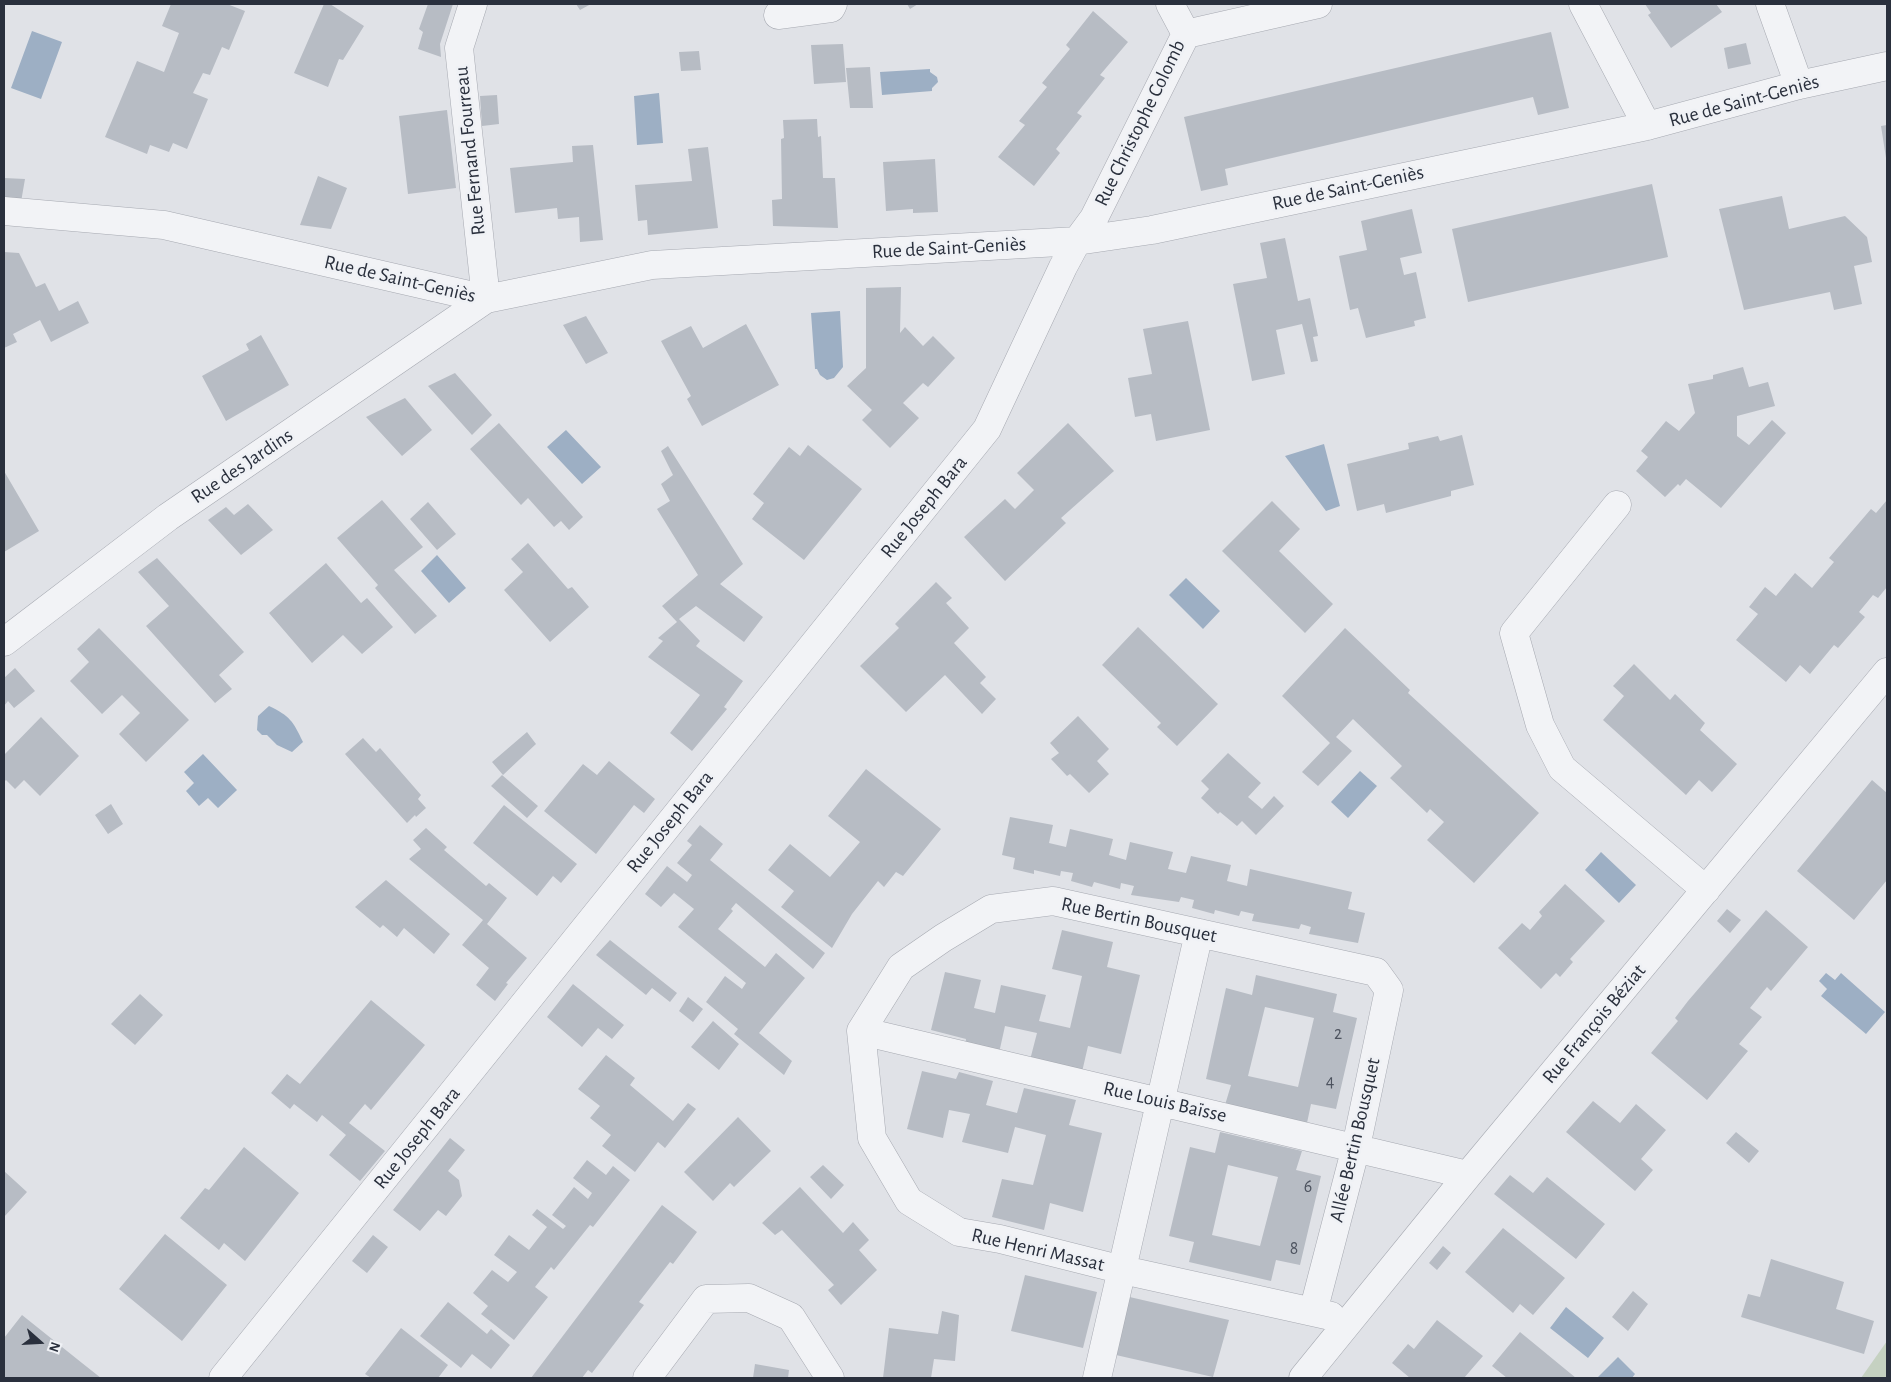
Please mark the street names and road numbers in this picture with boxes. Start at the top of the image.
street label: Rue Christophe Colomb [1089,36,1191,210]
street label: Rue Fernand Fourreau [449,65,491,237]
street label: Rue de Saint-Geniès [1666,69,1822,133]
street label: Rue de Saint-Geniès [1270,160,1426,216]
street label: Rue de Saint-Geniès [871,232,1027,264]
street label: Rue de Saint-Geniès [322,250,478,308]
street label: Rue des Jardins [186,423,298,509]
street label: Rue Joseph Bara [875,451,973,563]
street label: Rue Joseph Bara [621,766,719,878]
street label: Rue Bertin Bousquet [1059,892,1219,948]
street label: Rue François Béziat [1537,959,1651,1089]
street label: Allée Bertin Bousquet [1324,1055,1386,1225]
street label: Rue Louis Baïsse [1101,1076,1229,1128]
street label: Rue Joseph Bara [368,1082,466,1194]
street label: Rue Henri Massat [969,1223,1107,1277]

